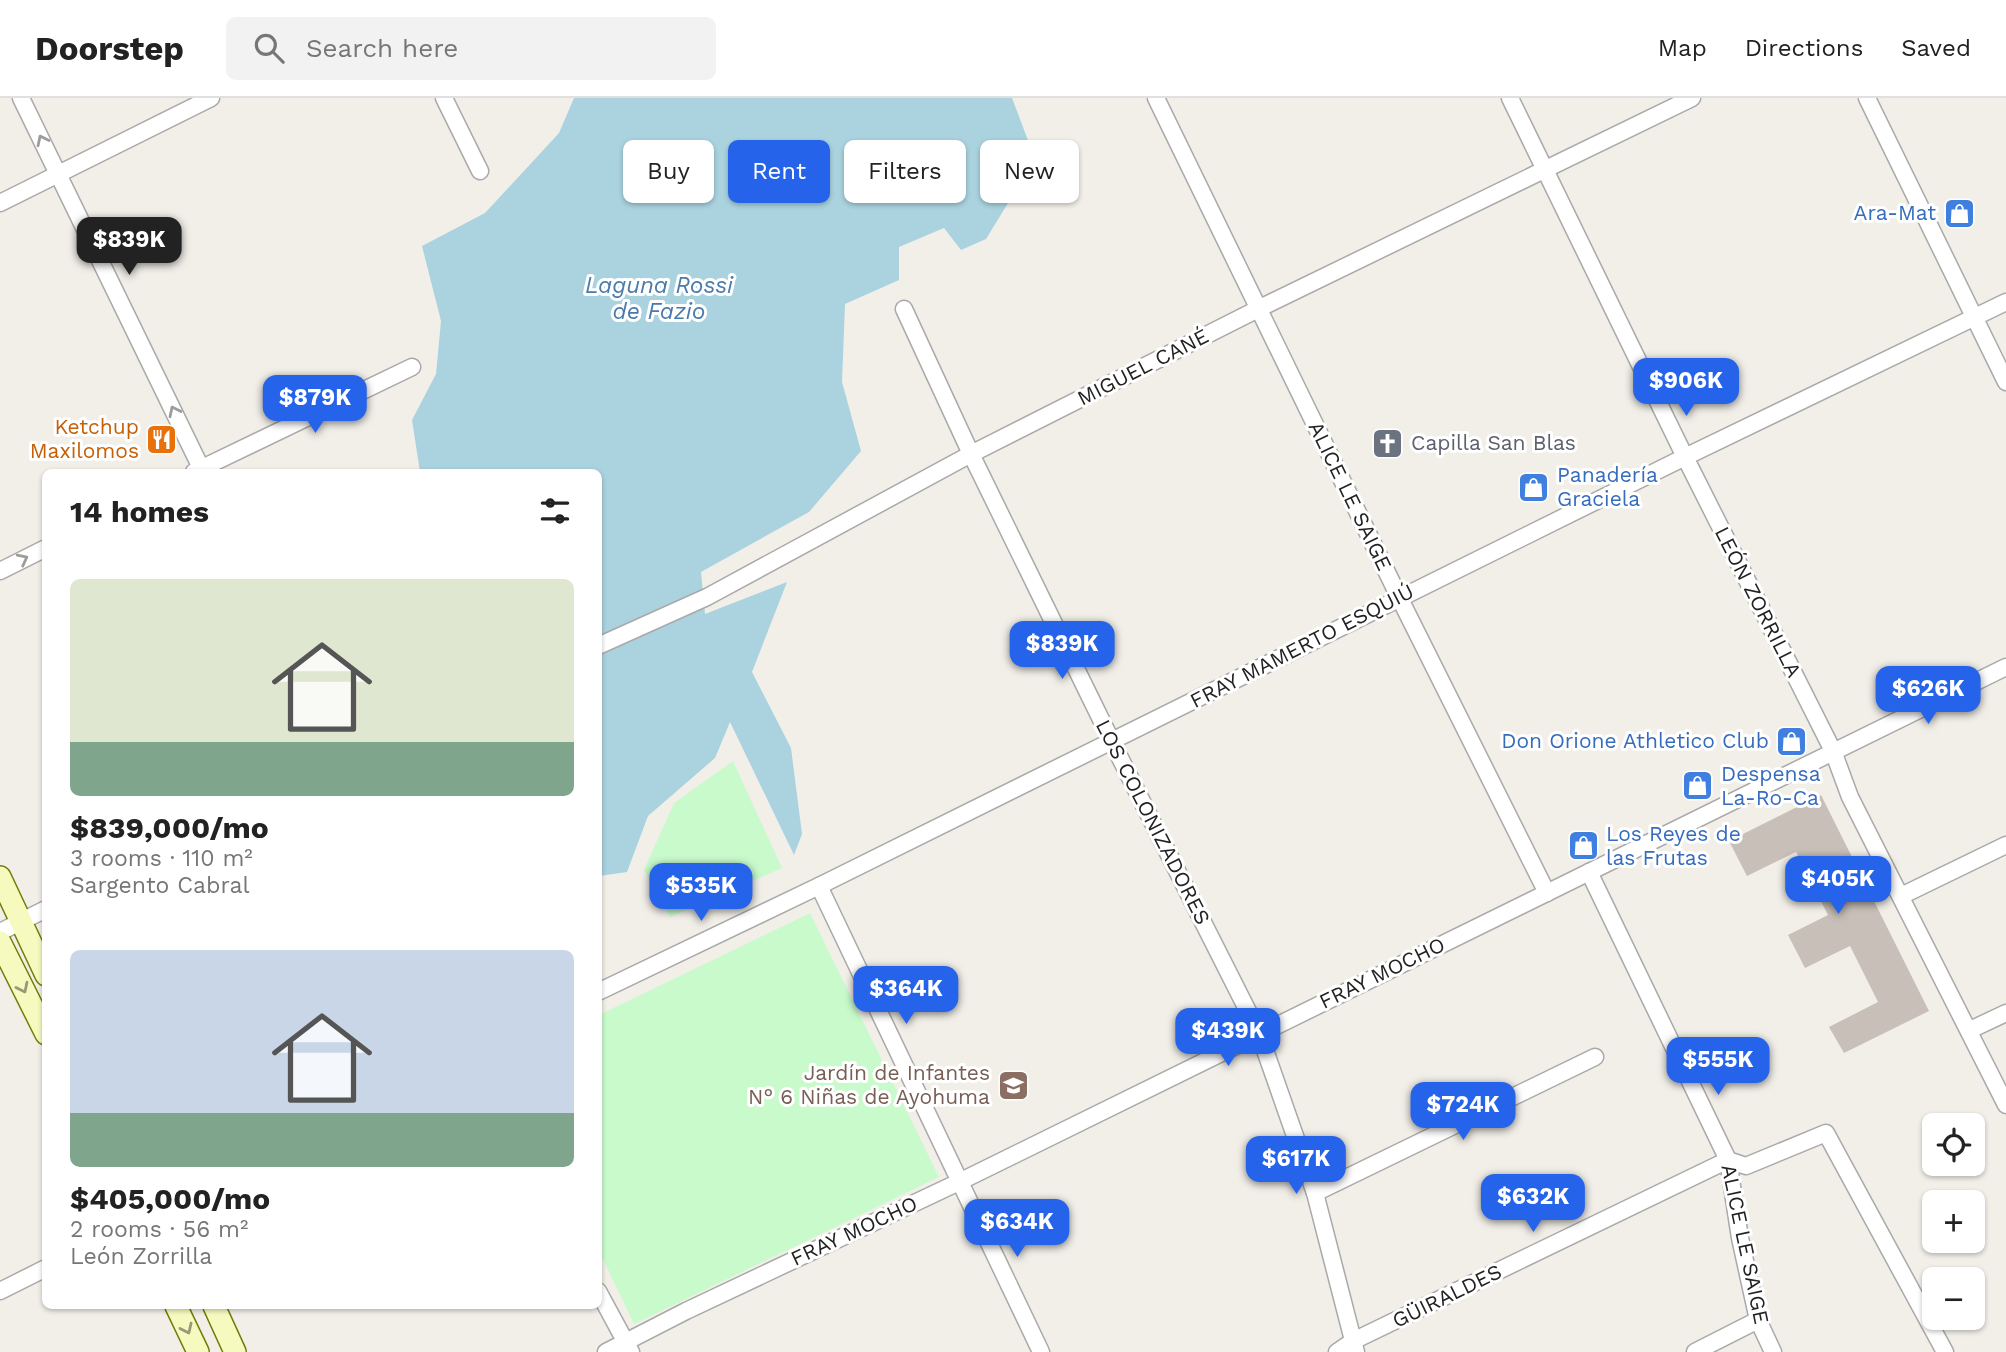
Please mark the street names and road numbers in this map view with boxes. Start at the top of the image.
street label: MIGUEL CANÉ [1073,323,1213,410]
street label: ALICE LE SAIGE [1304,417,1397,574]
street label: LEÓN ZORRILLA [1710,522,1807,681]
street label: FRAY MAMERTO ESQUIÚ [1186,578,1418,713]
street label: LOS COLONIZADORES [1091,715,1216,928]
street label: FRAY MOCHO [1315,931,1449,1014]
street label: ALICE LE SAIGE [1716,1162,1775,1326]
street label: FRAY MOCHO [787,1190,921,1271]
street label: GÜIRALDES [1388,1258,1506,1333]

